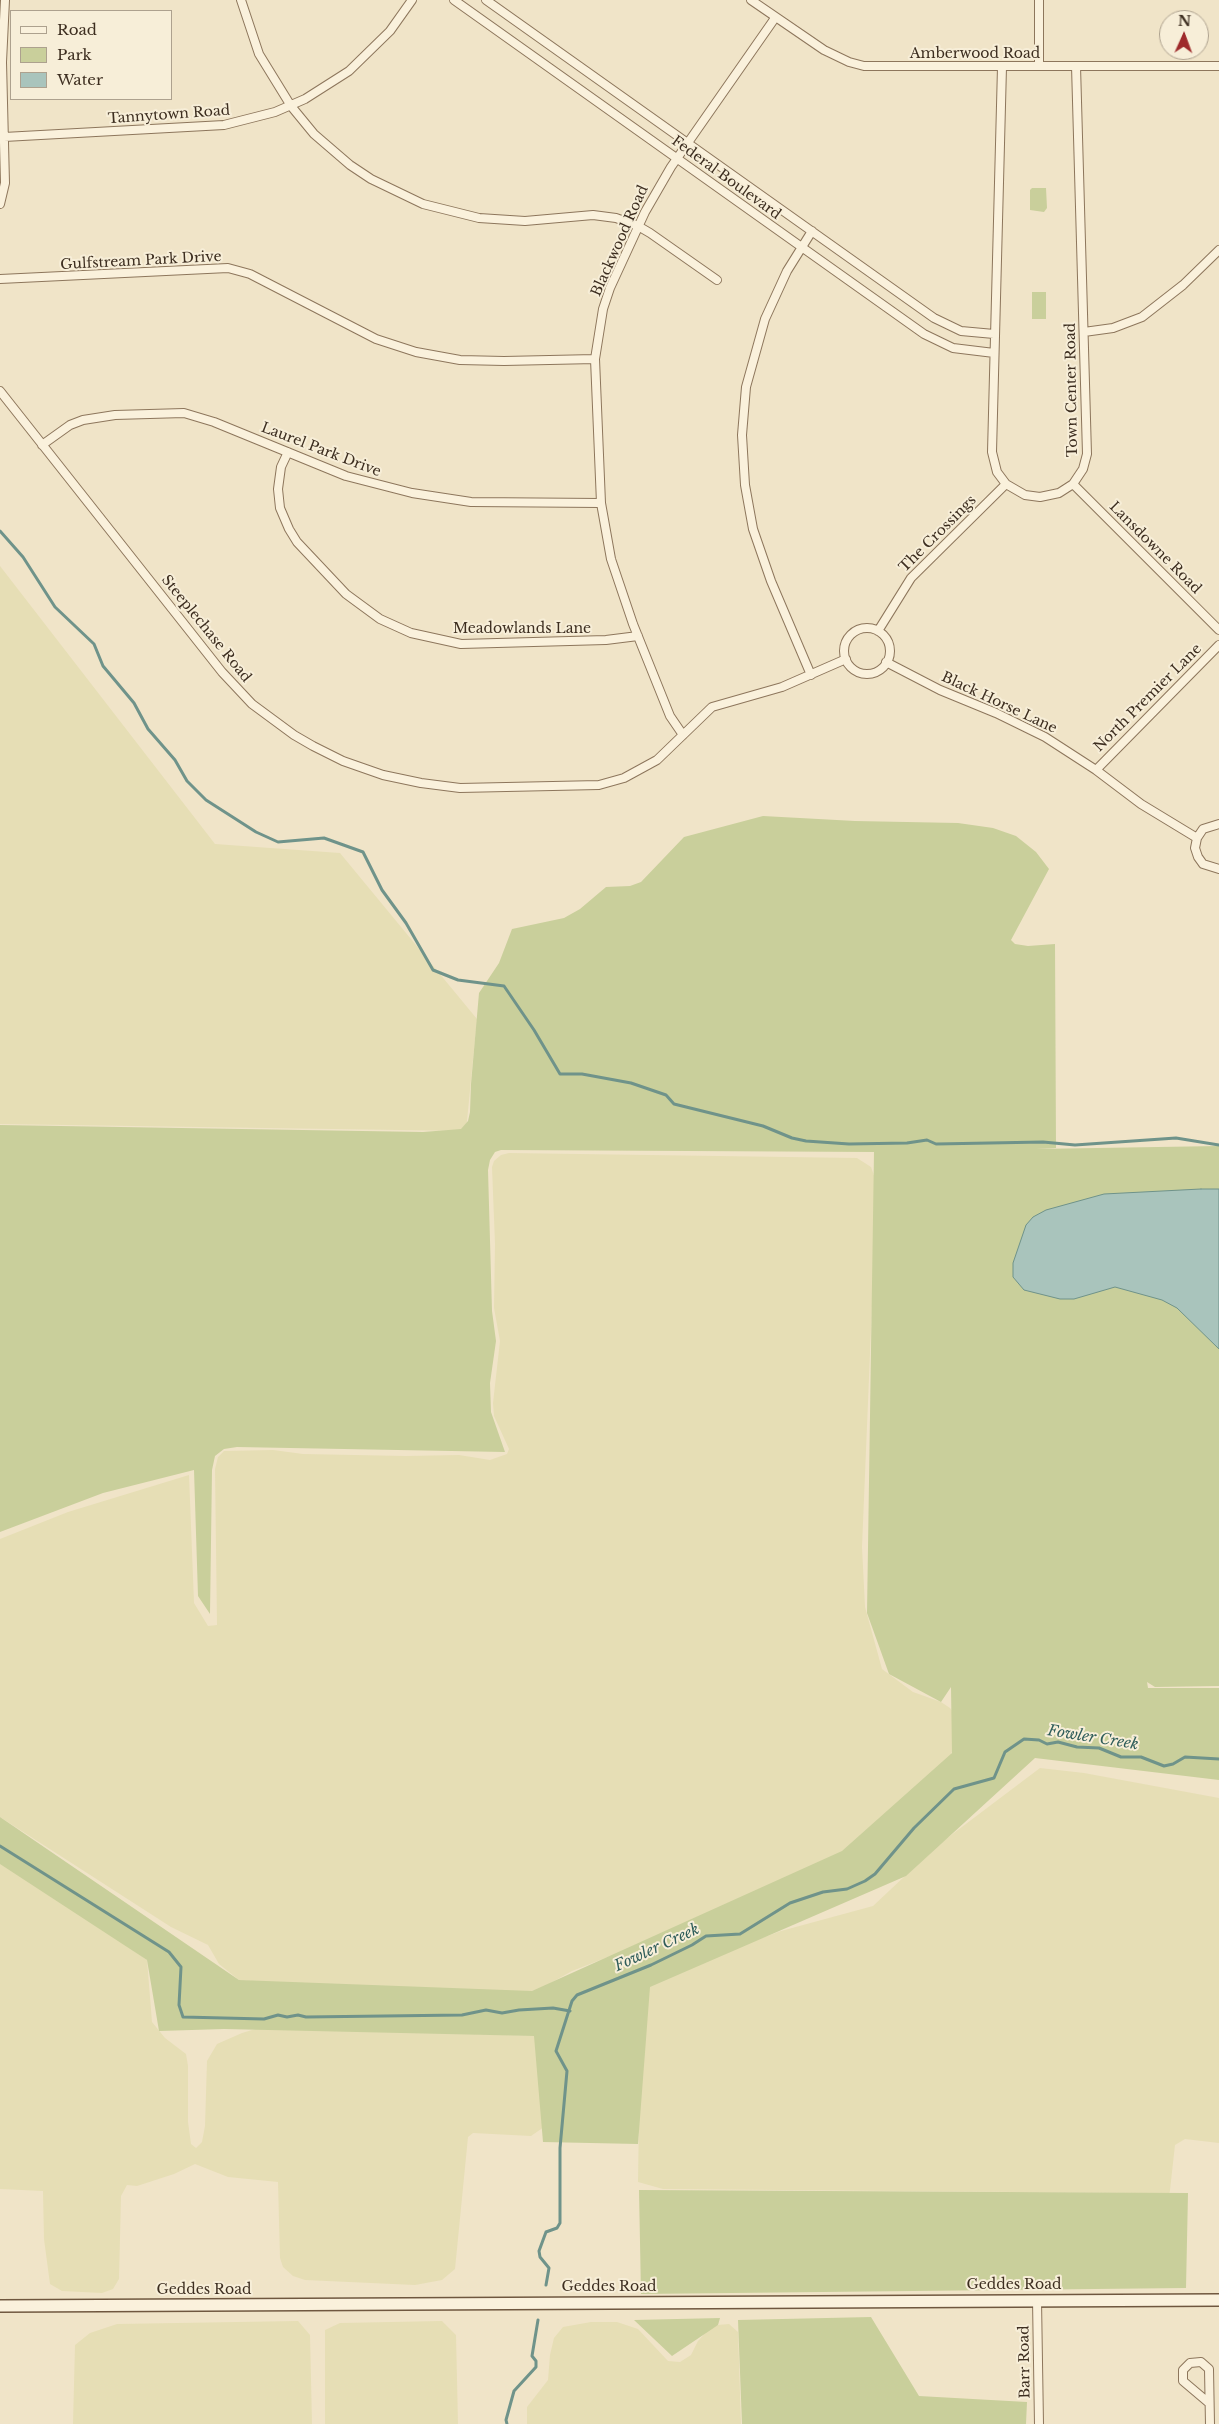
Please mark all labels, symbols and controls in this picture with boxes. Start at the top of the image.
legend [10,10,172,100]
north arrow [1159,10,1209,60]
text: N [1178,12,1191,30]
text: Road [57,20,97,39]
text: Park [57,45,92,64]
street label: Amberwood Road [910,46,1040,62]
text: Water [57,70,103,89]
street label: Tannytown Road [107,102,231,128]
street label: Federal Boulevard [668,133,784,223]
street label: Blackwood Road [588,183,652,299]
street label: Gulfstream Park Drive [60,248,222,274]
street label: Town Center Road [1062,323,1082,457]
street label: Laurel Park Drive [259,419,383,481]
street label: The Crossings [896,492,980,576]
street label: Lansdowne Road [1106,499,1204,597]
street label: Steeplechase Road [158,572,254,686]
street label: Meadowlands Lane [453,621,591,637]
street label: North Premier Lane [1091,641,1205,755]
street label: Black Horse Lane [939,669,1059,737]
water label: Fowler Creek [1046,1722,1140,1754]
water label: Fowler Creek [612,1920,702,1976]
street label: Geddes Road [967,2277,1061,2293]
street label: Geddes Road [562,2279,656,2295]
street label: Geddes Road [157,2282,251,2298]
street label: Barr Road [1016,2325,1034,2399]

